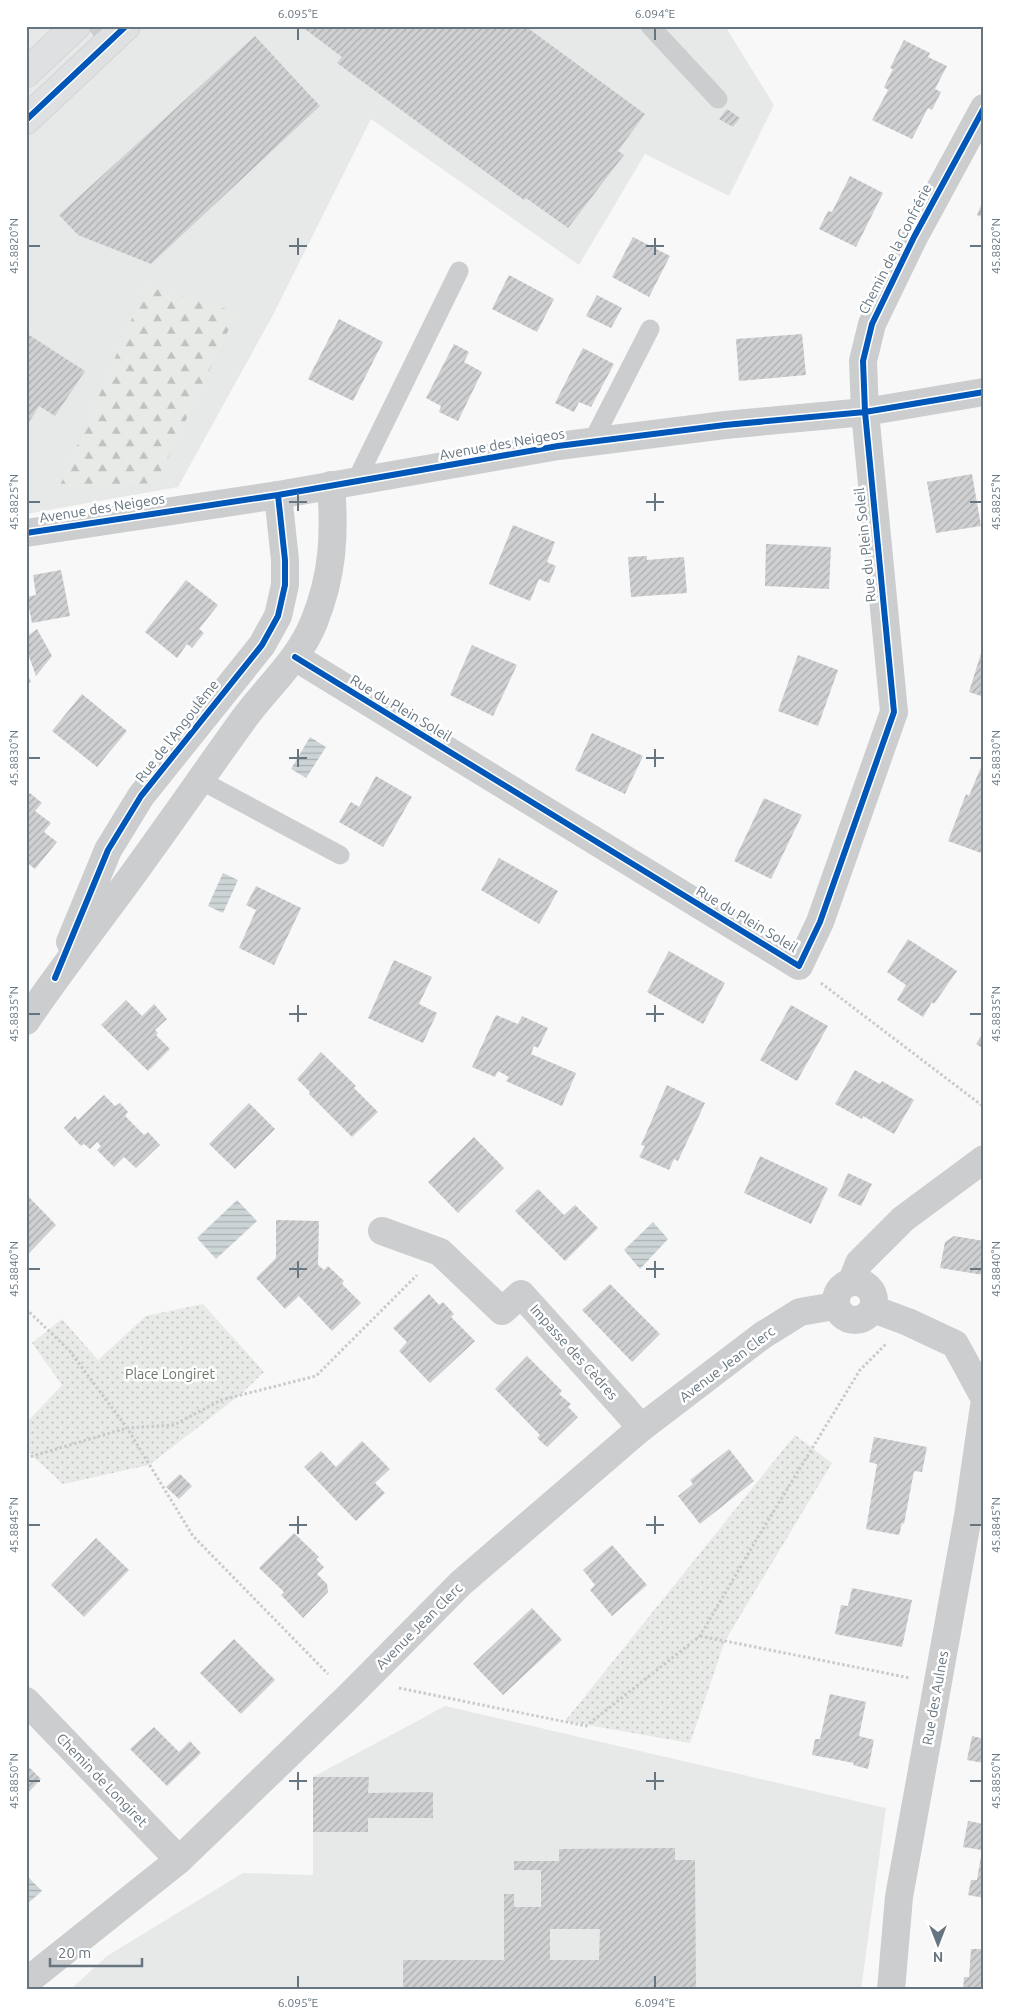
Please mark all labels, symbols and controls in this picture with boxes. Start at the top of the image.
text: 6.095°E [278,7,319,20]
text: 6.094°E [635,7,676,20]
street label: Chemin de la Confrérie [855,181,935,317]
text: 45.8820°N [7,218,20,274]
text: 45.8820°N [989,218,1002,274]
street label: Avenue des Neigeos [438,425,566,463]
text: 45.8825°N [7,474,20,530]
text: 45.8825°N [989,474,1002,530]
street label: Rue du Plein Soleil [851,486,879,603]
street label: Avenue des Neigeos [38,490,166,526]
street label: Rue du Plein Soleil [347,671,455,745]
street label: Rue de l'Angoulême [132,677,222,785]
text: 45.8830°N [7,730,20,786]
text: 45.8830°N [989,730,1002,786]
street label: Rue du Plein Soleil [693,882,801,956]
text: 45.8835°N [7,986,20,1042]
text: 45.8835°N [989,986,1002,1042]
text: 45.8840°N [7,1241,20,1297]
text: 45.8840°N [989,1241,1002,1297]
street label: Impasse des Cèdres [527,1301,621,1403]
street label: Avenue Jean Clerc [676,1323,778,1405]
park label: Place Longiret [125,1366,215,1382]
text: 45.8845°N [7,1497,20,1553]
text: 45.8845°N [989,1497,1002,1553]
street label: Avenue Jean Clerc [373,1579,466,1672]
street label: Rue des Aulnes [919,1650,951,1746]
street label: Chemin de Longiret [53,1730,151,1830]
text: 45.8850°N [7,1753,20,1809]
text: 45.8850°N [989,1753,1002,1809]
north arrow [912,1918,962,1968]
scale bar [50,1936,142,1968]
text: 20 m [58,1944,91,1961]
text: N [933,1949,943,1965]
text: 6.095°E [278,1996,319,2009]
text: 6.094°E [635,1996,676,2009]

